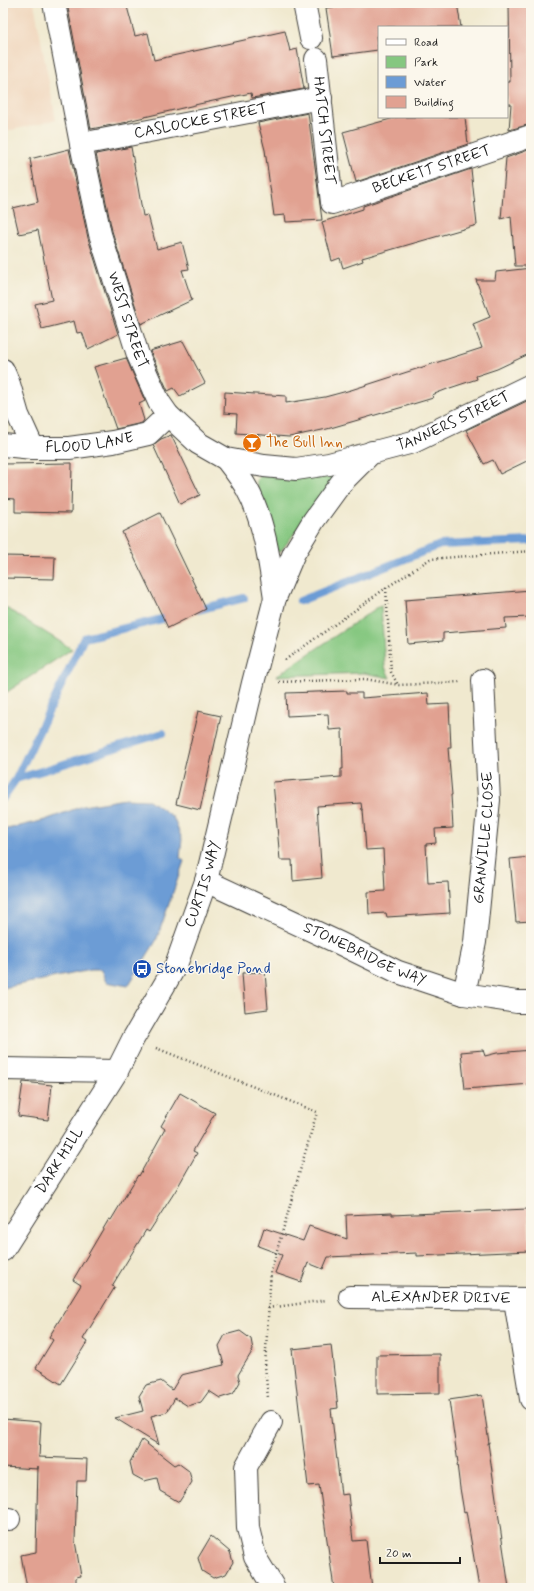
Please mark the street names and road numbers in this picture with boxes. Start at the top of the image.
street label: HATCH STREET [308,75,340,186]
street label: CASLOCKE STREET [132,98,269,144]
street label: BECKETT STREET [370,140,494,199]
street label: WEST STREET [102,269,153,372]
street label: TANNERS STREET [395,387,513,456]
street label: FLOOD LANE [45,428,136,458]
street label: GRANVILLE CLOSE [469,770,499,905]
street label: CURTIS WAY [180,839,225,930]
street label: STONEBRIDGE WAY [300,918,429,991]
street label: DARK HILL [31,1123,89,1198]
street label: ALEXANDER DRIVE [371,1287,511,1309]

